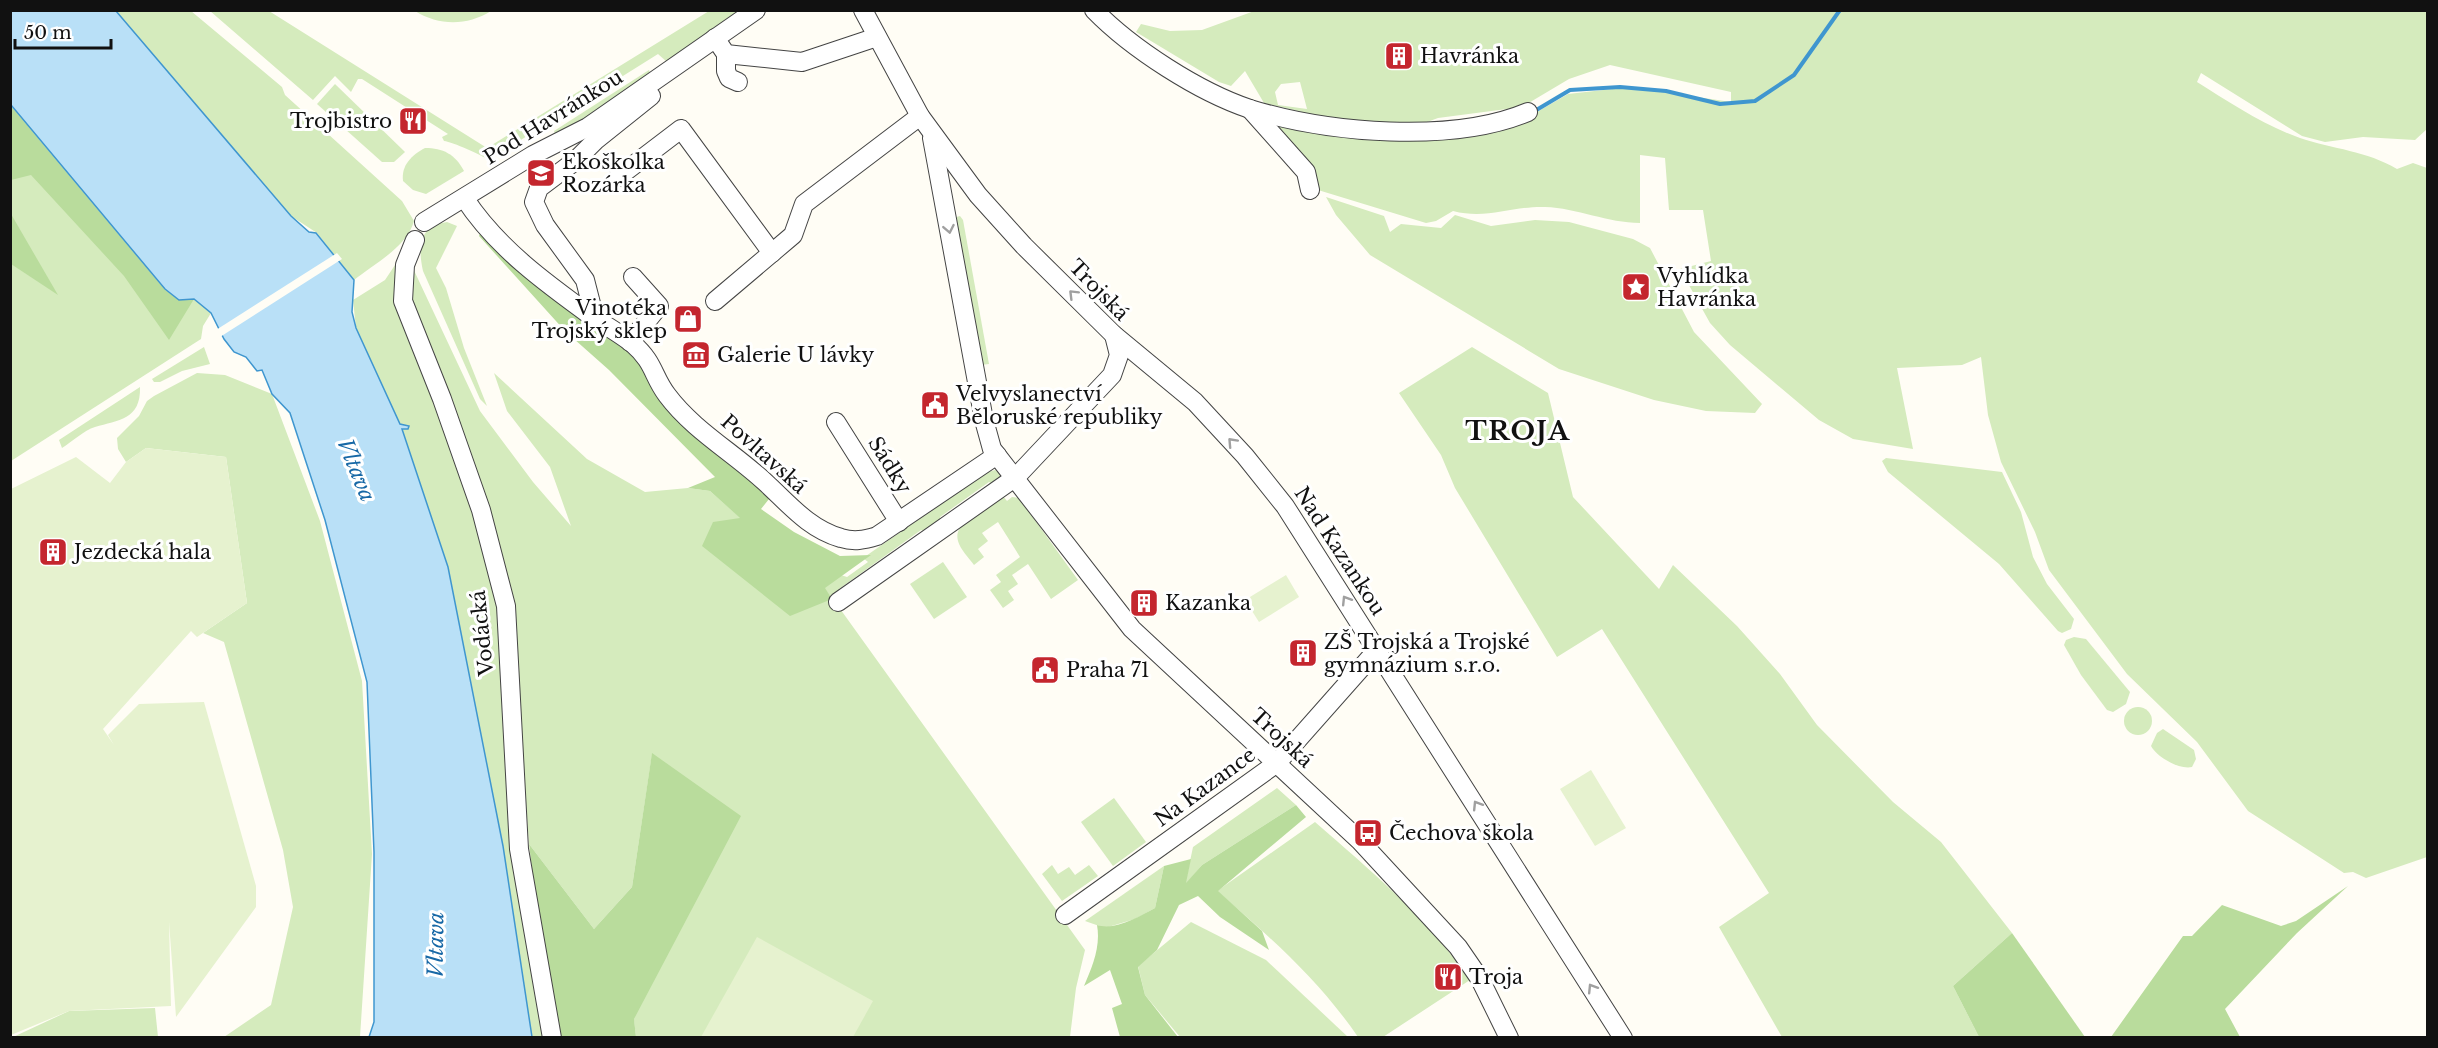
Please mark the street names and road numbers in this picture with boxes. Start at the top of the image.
street label: Pod Havránkou [479,65,627,169]
street label: Trojská [1064,254,1135,326]
street label: Povltavská [716,409,812,499]
street label: Sádky [863,432,917,498]
street label: Nad Kazankou [1290,482,1390,620]
street label: Vodácká [465,588,499,678]
street label: Trojská [1246,703,1318,773]
street label: Na Kazance [1150,742,1260,832]

